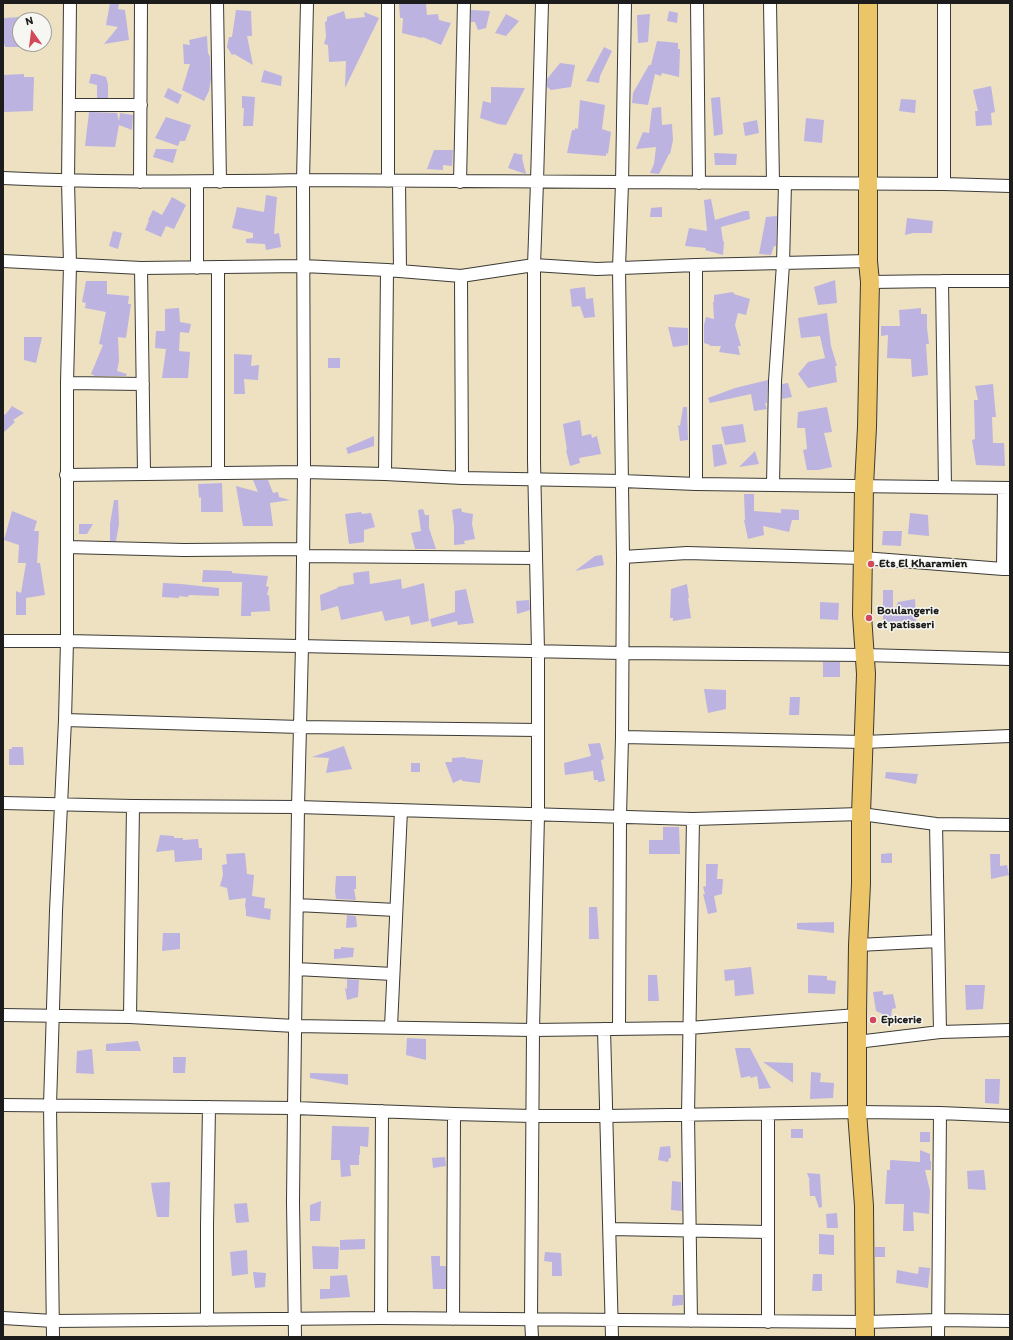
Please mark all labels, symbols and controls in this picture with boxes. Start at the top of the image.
north arrow [12,12,52,52]
text: N [24,14,34,28]
place label: Ets El Kharamien [879,557,967,571]
marker: Ets El Kharamien [866,559,876,569]
place label: Boulangerie et patisseri [877,604,939,632]
marker: Boulangerie et patisseri [864,613,874,623]
place label: Epicerie [881,1013,922,1027]
marker: Epicerie [868,1015,878,1025]

